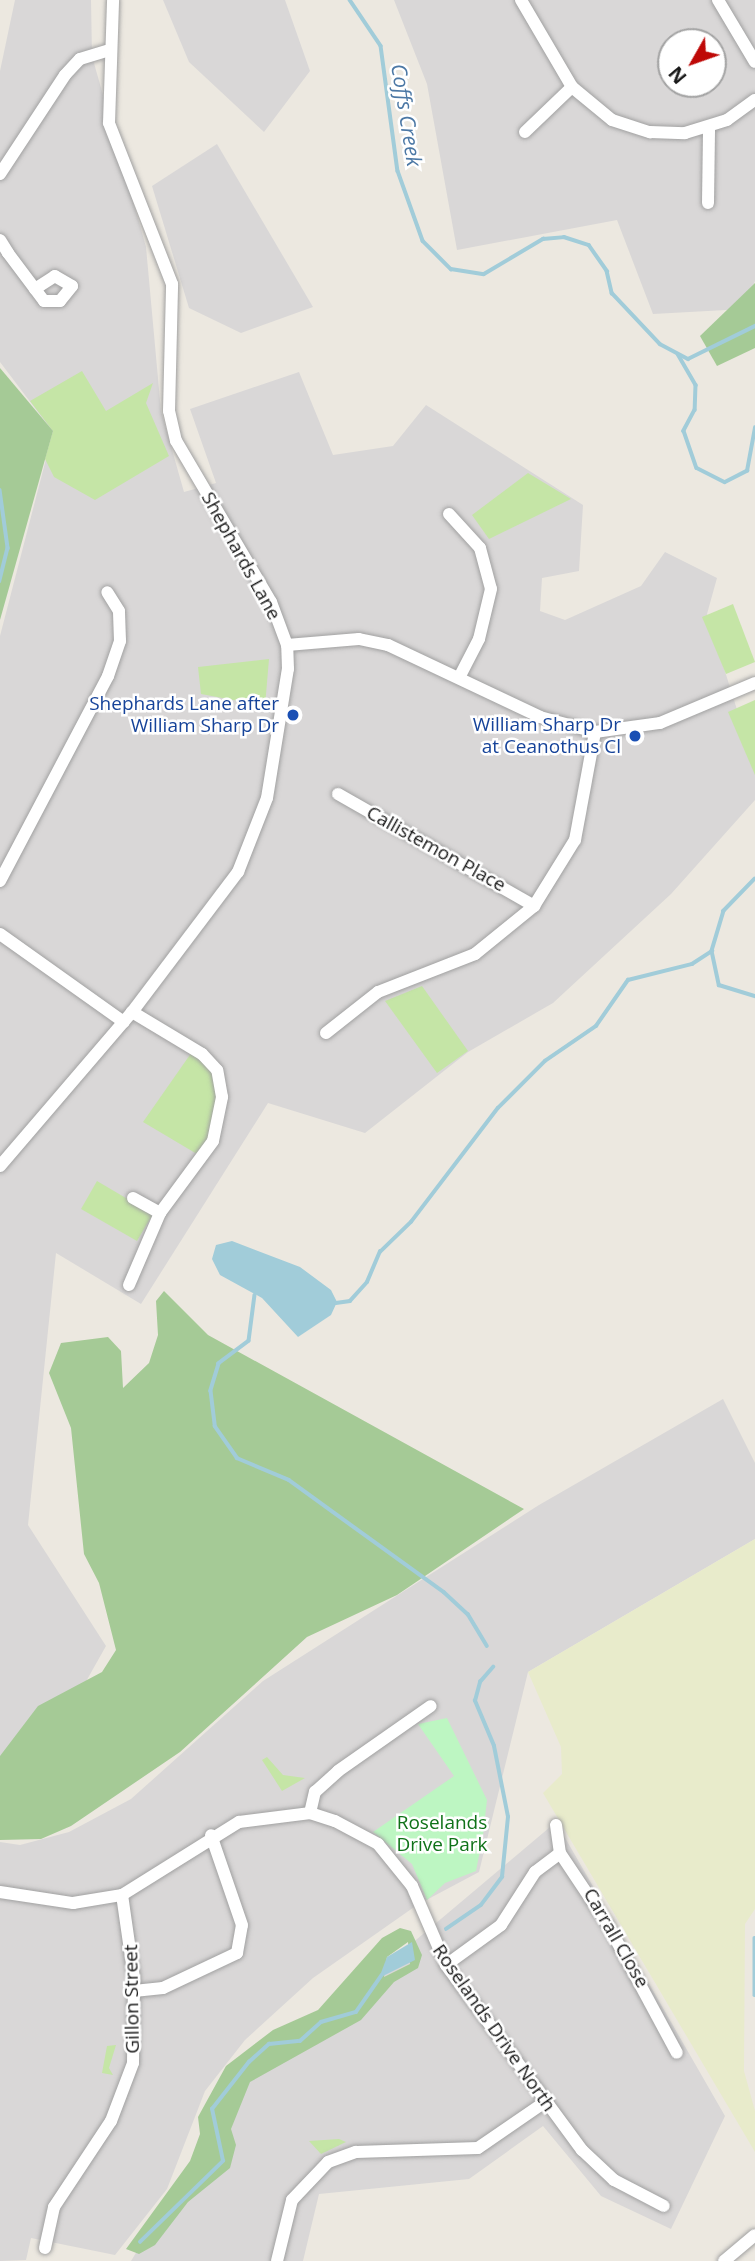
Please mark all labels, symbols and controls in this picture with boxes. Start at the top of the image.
north arrow [657,28,727,98]
text: N [663,61,692,89]
water label: Coffs Creek [386,62,428,168]
street label: Shephards Lane [196,488,286,624]
place label: Shephards Lane after William Sharp Dr [89,693,279,737]
marker: Shephards Lane after William Sharp Dr [285,707,301,723]
place label: William Sharp Dr at Ceanothus Cl [473,714,621,758]
marker: William Sharp Dr at Ceanothus Cl [627,728,643,744]
street label: Callistemon Place [362,801,510,897]
park label: Roselands Drive Park [396,1812,488,1856]
street label: Carrall Close [578,1884,654,1992]
street label: Roselands Drive North [428,1940,560,2116]
street label: Gillon Street [120,1944,144,2054]

